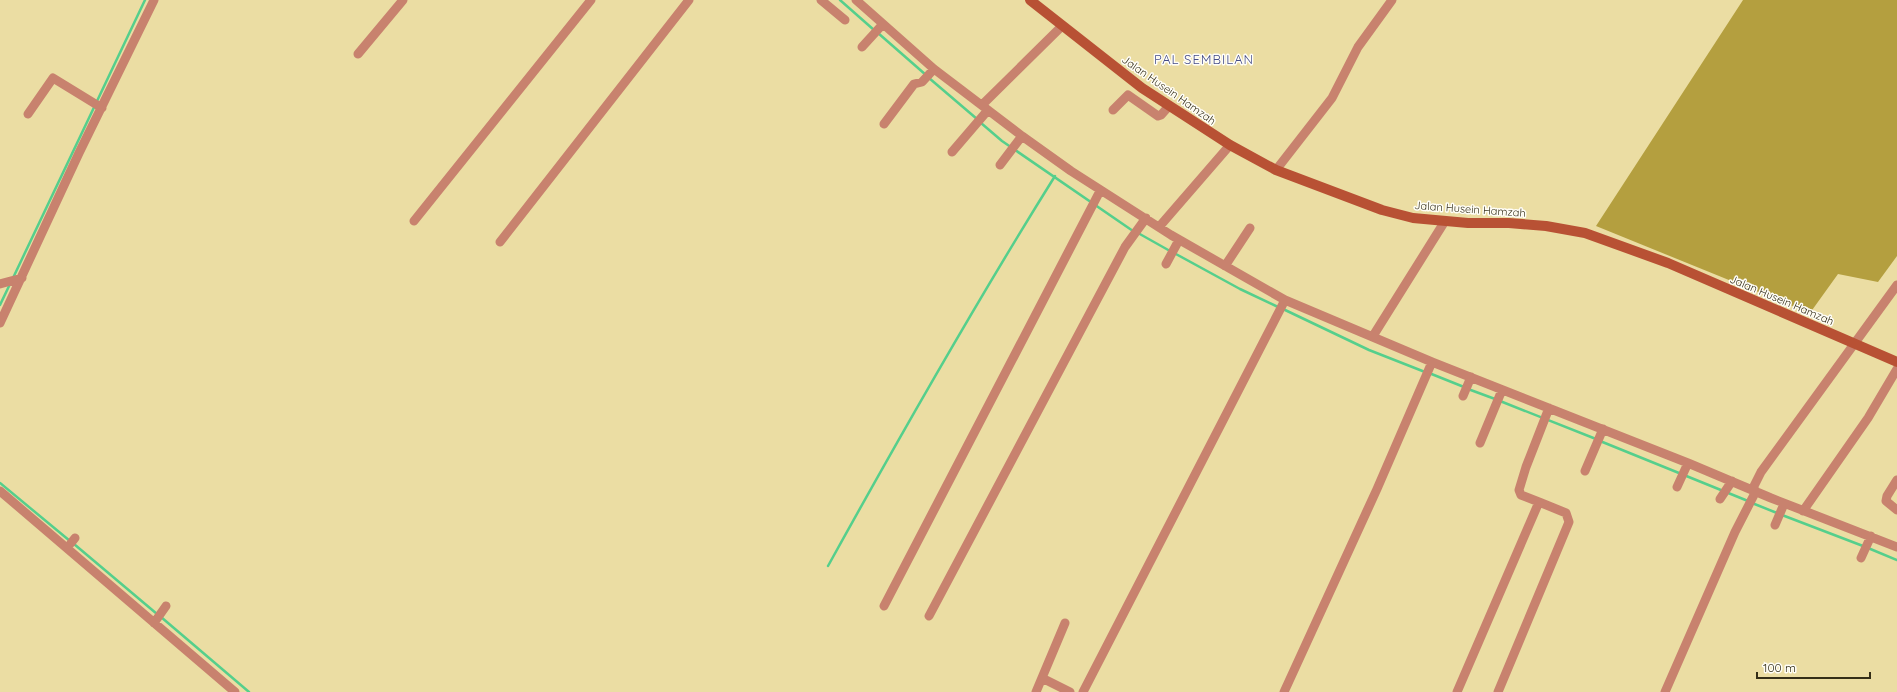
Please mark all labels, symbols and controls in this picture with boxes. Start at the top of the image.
district label: PAL SEMBILAN [1154,51,1254,67]
street label: Jalan Husein Hamzah [1119,52,1219,128]
street label: Jalan Husein Hamzah [1414,198,1526,220]
street label: Jalan Husein Hamzah [1728,272,1836,328]
scale bar [1757,654,1870,680]
text: 100 m [1763,660,1796,675]

